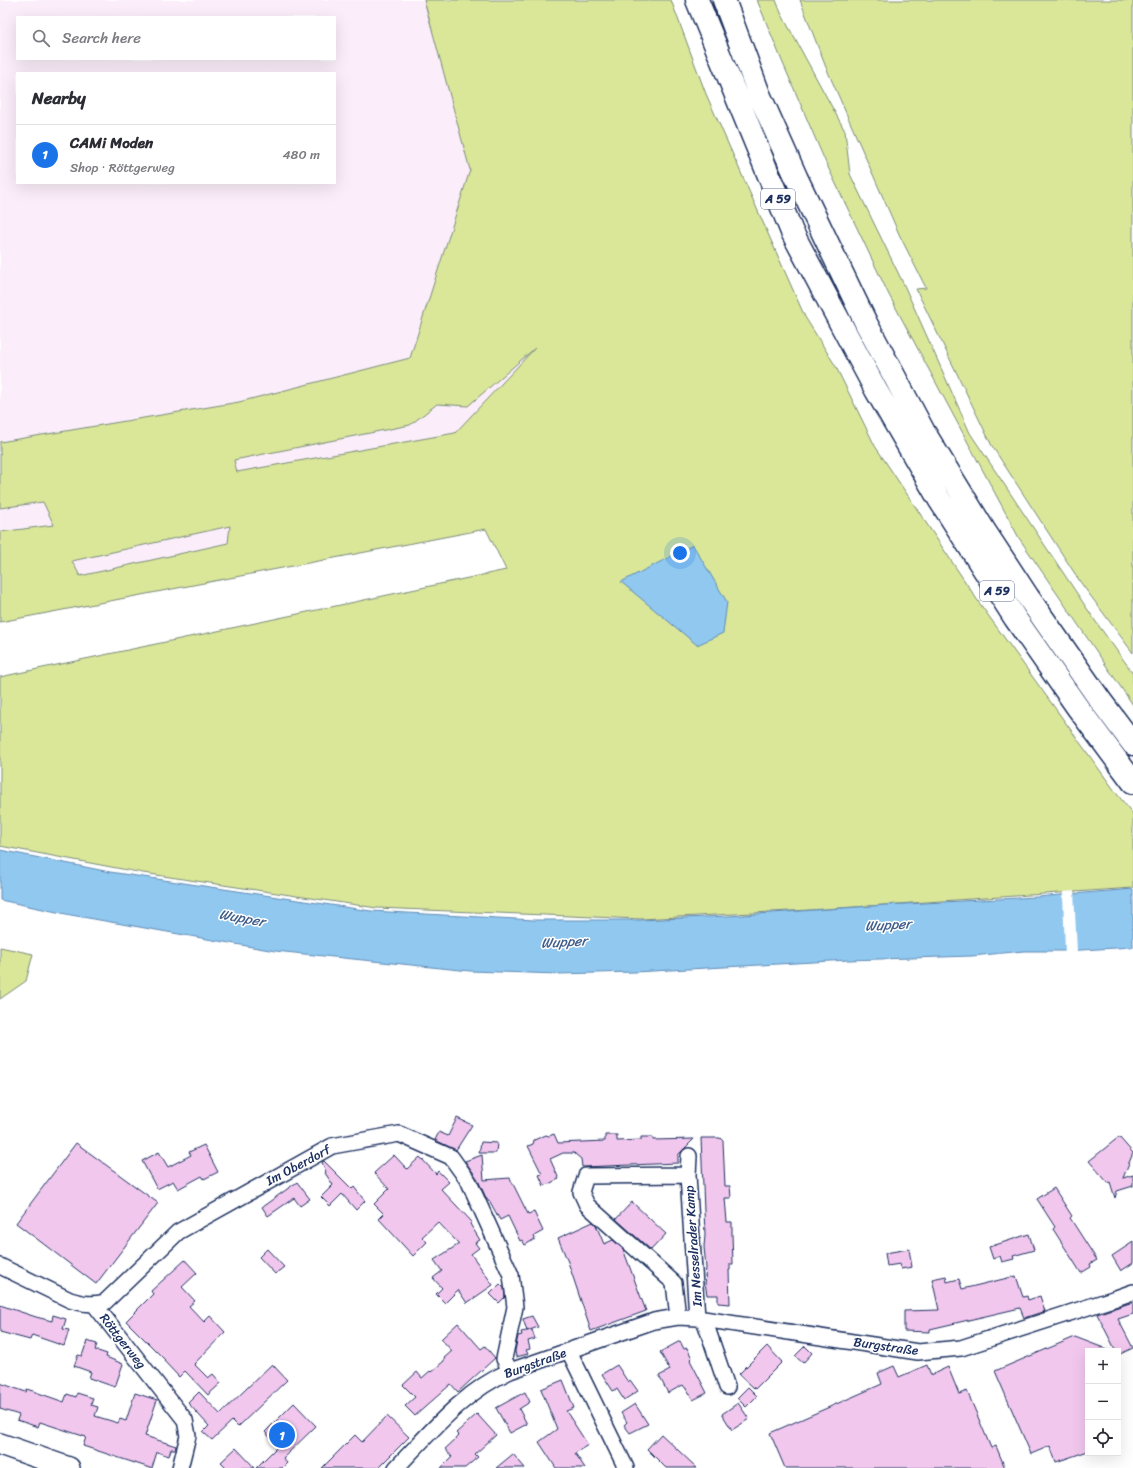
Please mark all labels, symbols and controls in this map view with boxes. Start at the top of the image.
search box [16,16,336,60]
text: Search here [62,25,141,51]
icon: search [30,27,52,49]
text: Nearby [32,83,86,113]
text: CAMi Moden [70,130,153,156]
text: 1 [42,143,48,166]
text: 480 m [282,143,320,166]
text: Shop · Röttgerweg [70,156,175,179]
road number: A 59 [761,189,795,209]
your location [670,543,690,563]
road number: A 59 [980,581,1014,601]
water label: Wupper [217,902,269,935]
water label: Wupper [864,911,914,939]
water label: Wupper [540,928,590,956]
street label: Im Oberdorf [261,1138,336,1192]
street label: Im Nesselrader Kamp [677,1185,709,1308]
street label: Röttgerweg [94,1308,153,1374]
street label: Burgstraße [852,1330,920,1362]
street label: Burgstraße [500,1341,570,1385]
map controls [1085,1348,1121,1456]
button: + [1085,1348,1121,1384]
button: − [1085,1384,1121,1420]
pin: 1 [269,1420,295,1450]
button: locate [1085,1420,1121,1456]

